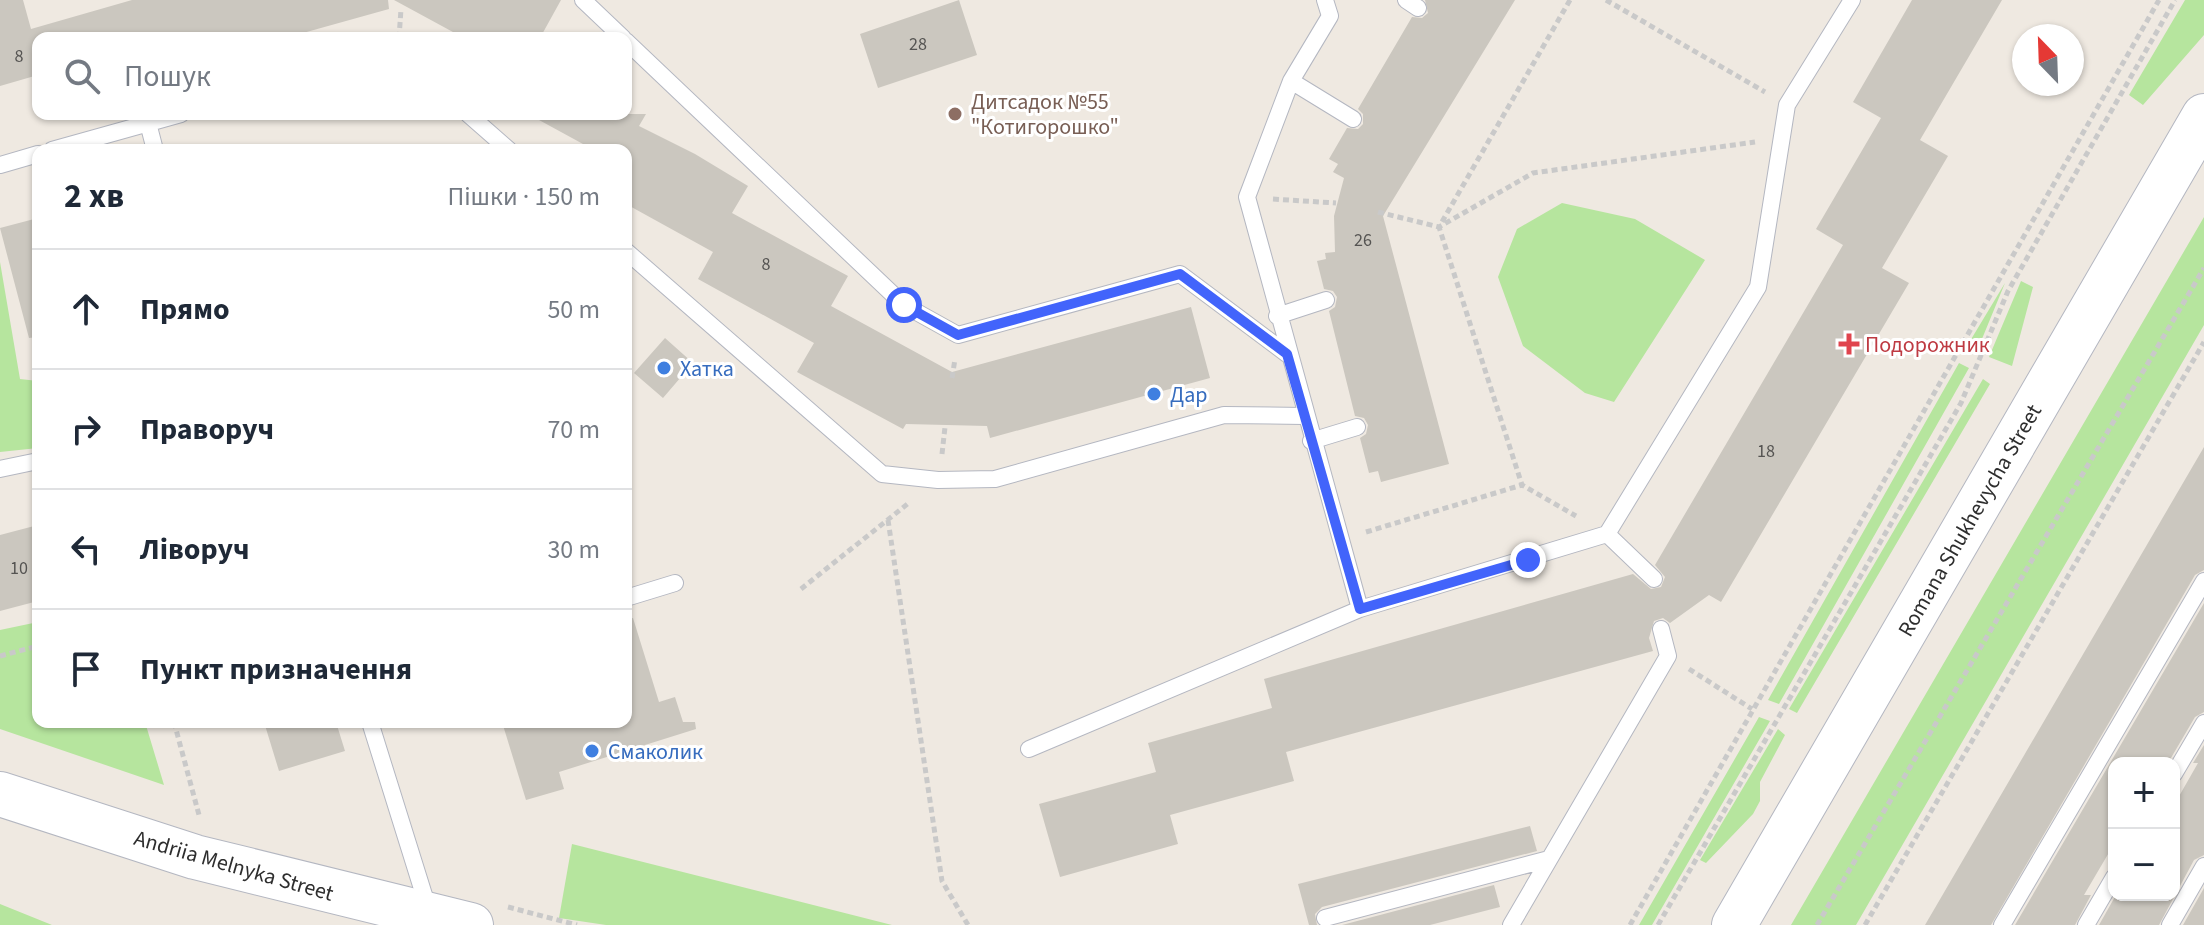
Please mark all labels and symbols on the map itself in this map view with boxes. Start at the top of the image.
north arrow [2012,24,2084,96]
house number: 28 [909,32,927,57]
house number: 8 [15,44,24,69]
place label: Дитсадок №55 "Котигорошко" [971,86,1119,143]
marker: Дитсадок №55 "Котигорошко" [946,105,964,123]
house number: 26 [1354,228,1372,253]
house number: 8 [762,252,771,277]
route start [886,287,922,323]
place label: Подорожник [1865,329,1990,361]
marker: Подорожник [1840,335,1858,353]
place label: Хатка [680,353,734,385]
marker: Хатка [655,359,673,377]
place label: Дар [1170,379,1208,411]
marker: Дар [1145,385,1163,403]
street label: Romana Shukhevycha Street [1890,398,2050,643]
house number: 18 [1757,439,1775,464]
route end [1510,542,1546,578]
house number: 10 [10,556,28,581]
place label: Смаколик [608,736,703,768]
marker: Смаколик [583,742,601,760]
street label: Andriia Melnyka Street [130,822,338,910]

